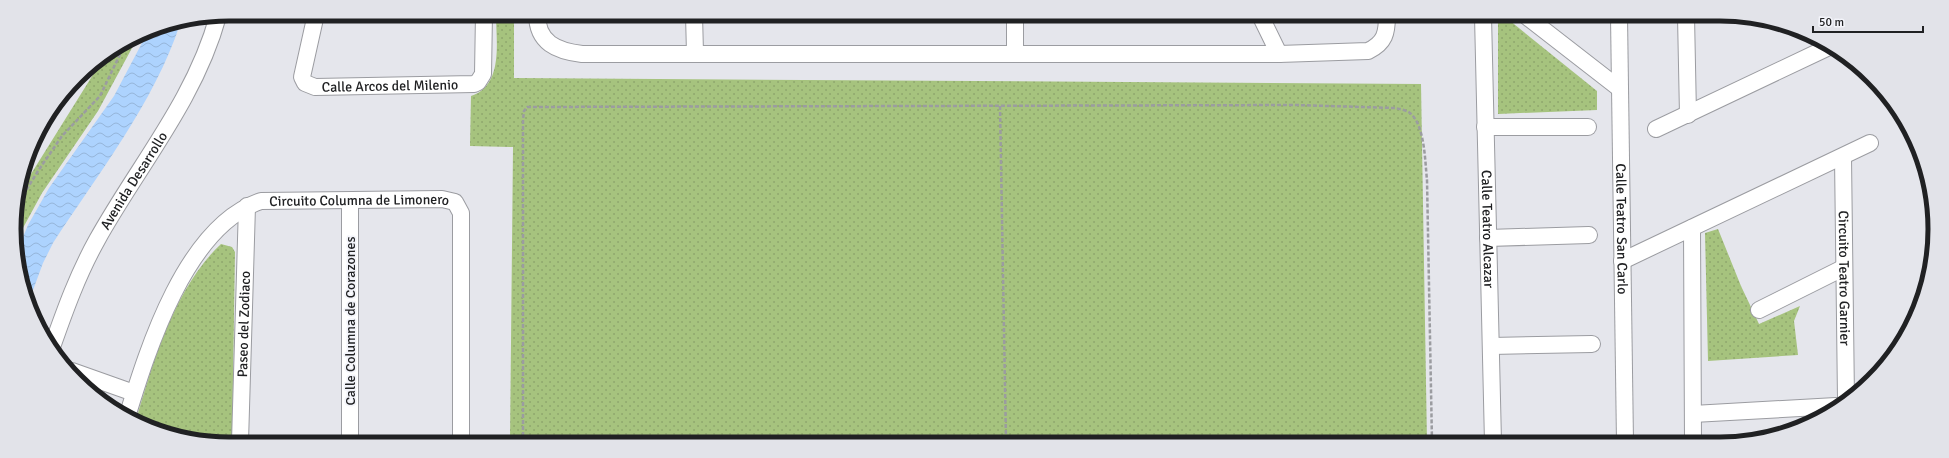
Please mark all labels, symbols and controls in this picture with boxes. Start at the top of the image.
scale bar [1813,8,1923,34]
text: 50 m [1819,15,1844,30]
street label: Calle Arcos del Milenio [322,76,458,96]
street label: Avenida Desarrollo [97,129,171,233]
street label: Calle Teatro San Carlo [1612,163,1631,295]
street label: Calle Teatro Alcazar [1478,170,1497,289]
street label: Circuito Columna de Limonero [269,191,451,210]
street label: Circuito Teatro Garnier [1835,210,1853,346]
street label: Calle Columna de Corazones [342,236,359,406]
street label: Paseo del Zodiaco [234,270,254,378]

